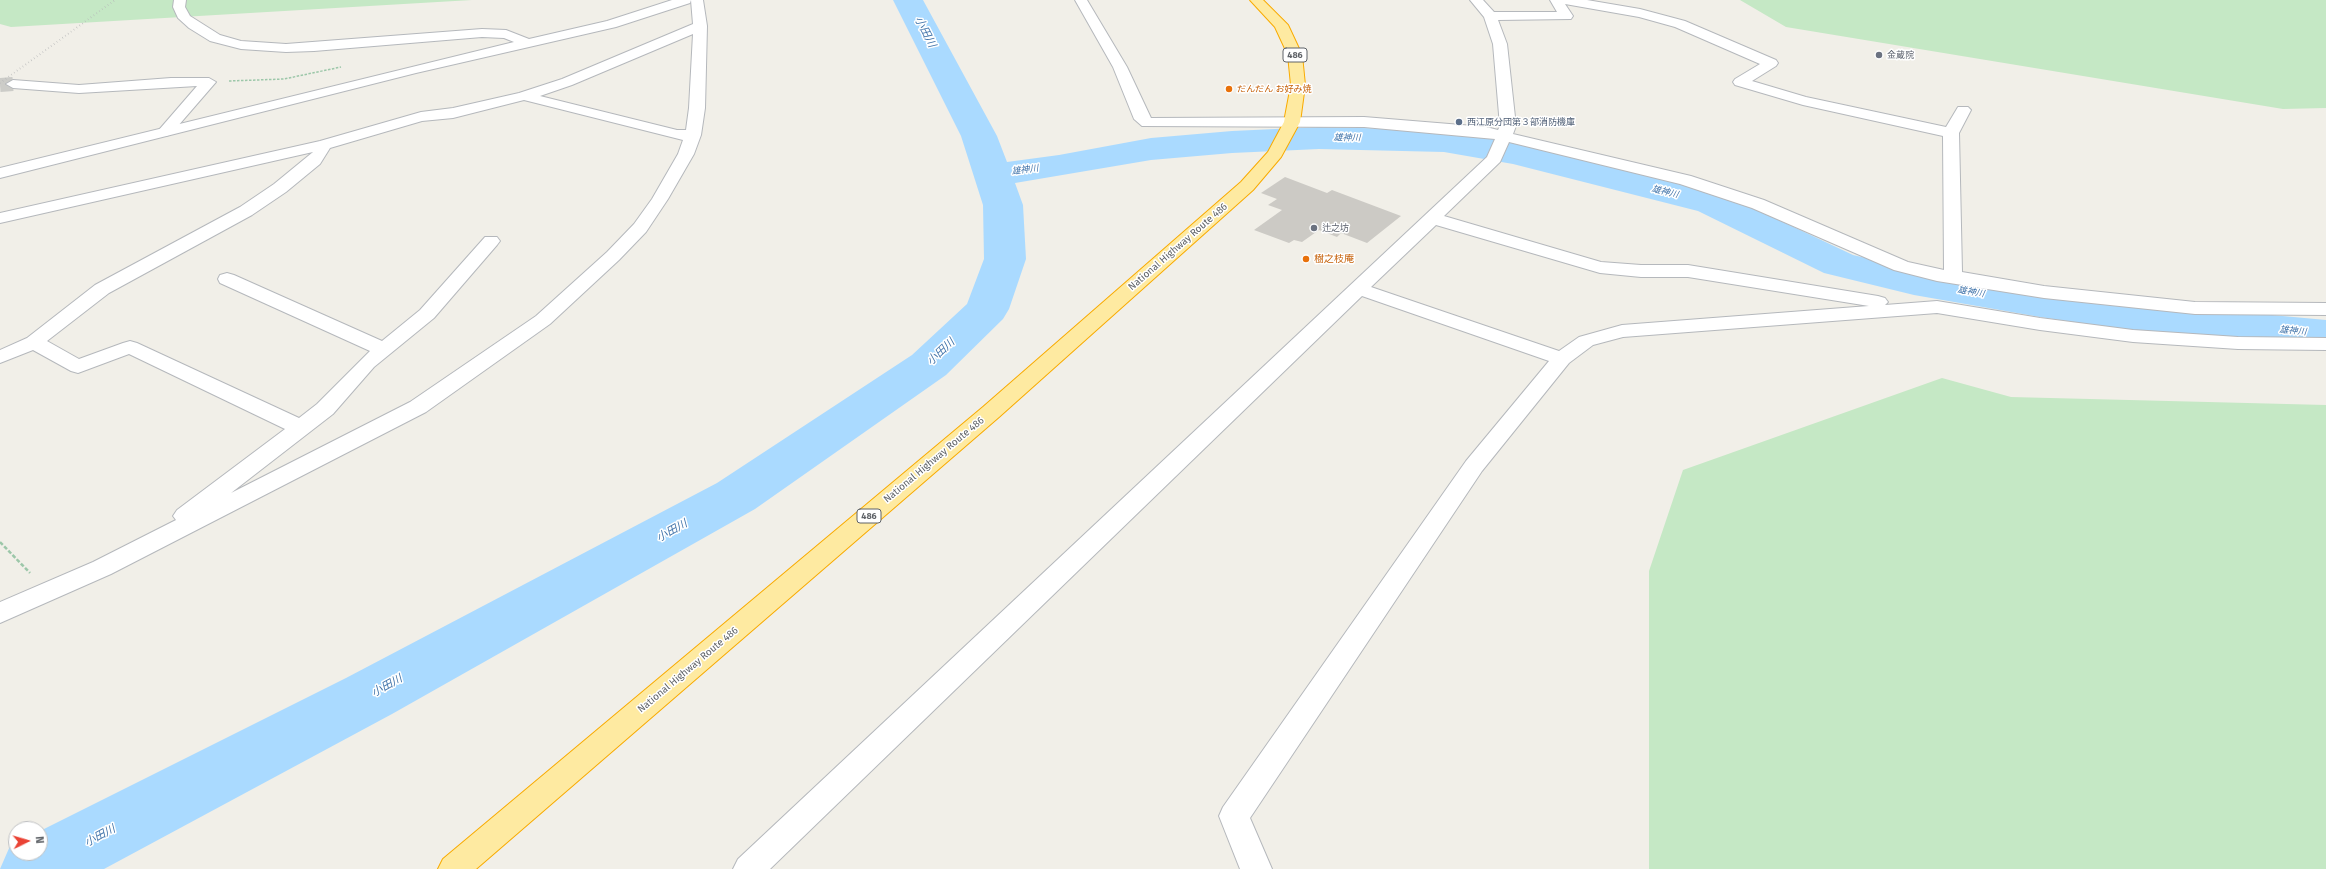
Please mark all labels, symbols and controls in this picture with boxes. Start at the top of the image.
water label: 小田川 [912,14,938,50]
road number: 486 [1283,48,1307,62]
marker: 金蔵院 [1874,50,1884,60]
place label: 金蔵院 [1887,50,1914,60]
marker: だんだん お好み焼 [1224,84,1234,94]
place label: だんだん お好み焼 [1237,84,1311,94]
marker: 西江原分団第３部消防機庫 [1454,117,1464,127]
place label: 西江原分団第３部消防機庫 [1467,117,1575,127]
water label: 雄神川 [1333,132,1361,144]
water label: 雄神川 [1011,163,1039,177]
water label: 雄神川 [1651,183,1679,201]
street label: National Highway Route 486 [1126,201,1230,293]
marker: 辻之坊 [1309,223,1319,233]
place label: 辻之坊 [1322,223,1349,233]
place label: 樹之枝庵 [1314,253,1354,265]
marker: 樹之枝庵 [1301,254,1311,264]
water label: 雄神川 [1957,284,1985,300]
water label: 雄神川 [2279,324,2307,338]
water label: 小田川 [924,336,958,368]
street label: National Highway Route 486 [881,415,987,505]
road number: 486 [857,509,881,523]
water label: 小田川 [654,517,690,545]
street label: National Highway Route 486 [635,625,741,715]
water label: 小田川 [369,672,405,700]
north arrow [8,821,48,861]
water label: 小田川 [82,822,118,850]
text: N [33,836,46,844]

